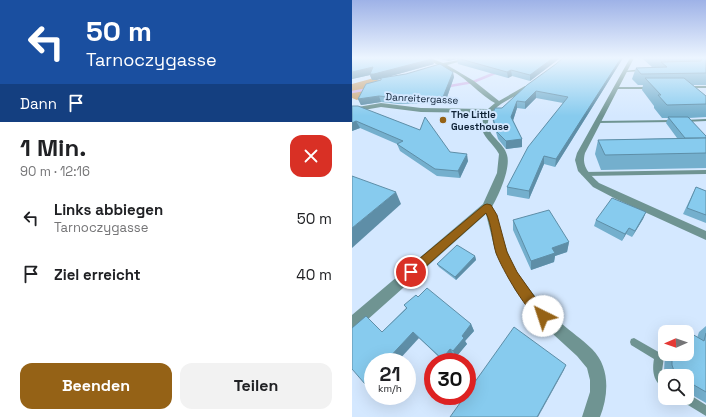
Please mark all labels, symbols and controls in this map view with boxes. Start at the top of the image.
text: 50 m [86,13,152,49]
icon: left [20,16,72,68]
text: Tarnoczygasse [86,48,217,71]
street label: Danreitergasse [385,90,459,107]
icon: arrive [65,92,87,114]
text: Dann [20,94,57,113]
place label: The Little Guesthouse [451,108,509,133]
marker: The Little Guesthouse [438,115,448,125]
text: 1 Min. [20,132,86,163]
button: close [290,135,332,177]
text: 90 m · 12:16 [20,163,90,180]
text: Links abbiegen [54,200,163,219]
icon: left [20,207,42,229]
text: 50 m [297,209,332,228]
text: Tarnoczygasse [54,219,148,236]
pin [394,255,428,289]
icon: arrive [400,261,422,283]
icon: arrive [20,263,42,285]
text: Ziel erreicht [54,265,141,284]
text: 40 m [296,265,332,284]
position arrow [522,295,564,337]
north arrow [658,325,694,361]
map controls [658,325,694,405]
speed limit sign: 30 [424,353,476,405]
text: 21 [380,361,400,387]
button: Beenden [20,363,172,409]
button: Teilen [180,363,332,409]
button: search [658,369,694,405]
text: km/h [378,382,402,395]

